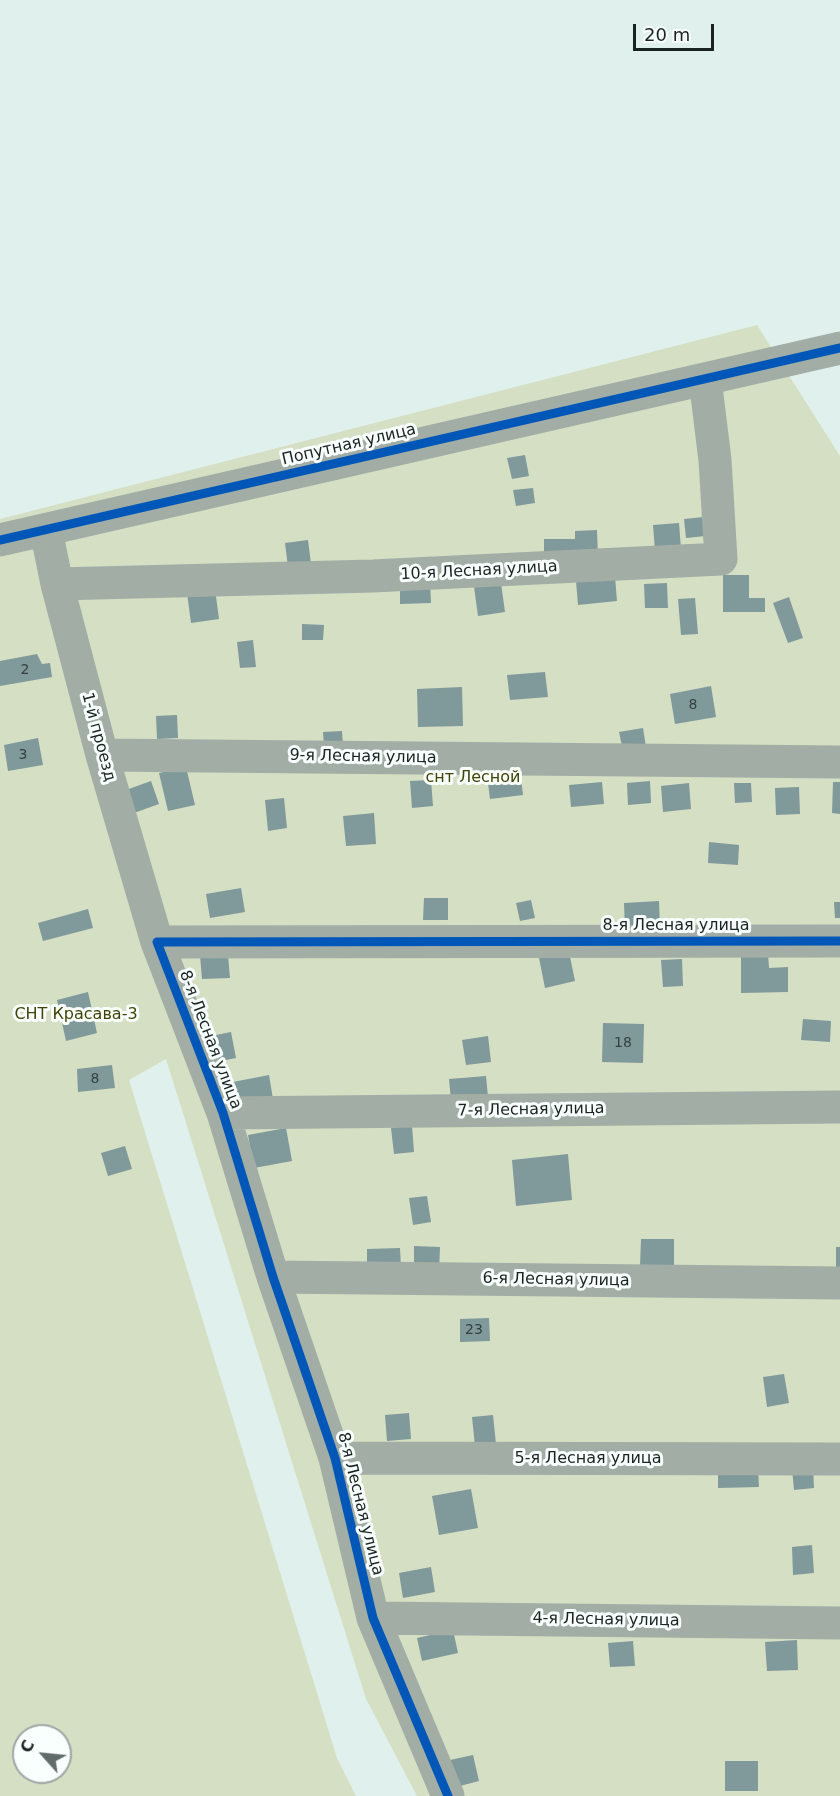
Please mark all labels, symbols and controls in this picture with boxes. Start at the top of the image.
scale bar [636,12,717,50]
text: 20 m [644,24,690,45]
street label: Попутная улица [280,420,418,470]
street label: 10-я Лесная улица [400,557,558,585]
house number: 2 [21,662,29,678]
street label: 1-й проезд [77,690,119,784]
house number: 8 [689,697,697,713]
street label: 9-я Лесная улица [289,746,437,768]
house number: 3 [19,747,27,763]
park label: снт Лесной [426,768,520,788]
street label: 8-я Лесная улица [602,916,750,936]
street label: 8-я Лесная улица [175,968,245,1112]
park label: СНТ Красава-3 [14,1005,138,1025]
house number: 18 [614,1035,632,1051]
house number: 8 [91,1071,99,1087]
street label: 7-я Лесная улица [457,1099,605,1121]
street label: 6-я Лесная улица [482,1269,630,1291]
house number: 23 [465,1322,483,1338]
street label: 8-я Лесная улица [333,1430,387,1578]
street label: 5-я Лесная улица [514,1449,662,1469]
street label: 4-я Лесная улица [532,1609,680,1631]
north arrow [12,1724,72,1784]
text: С [16,1737,38,1756]

